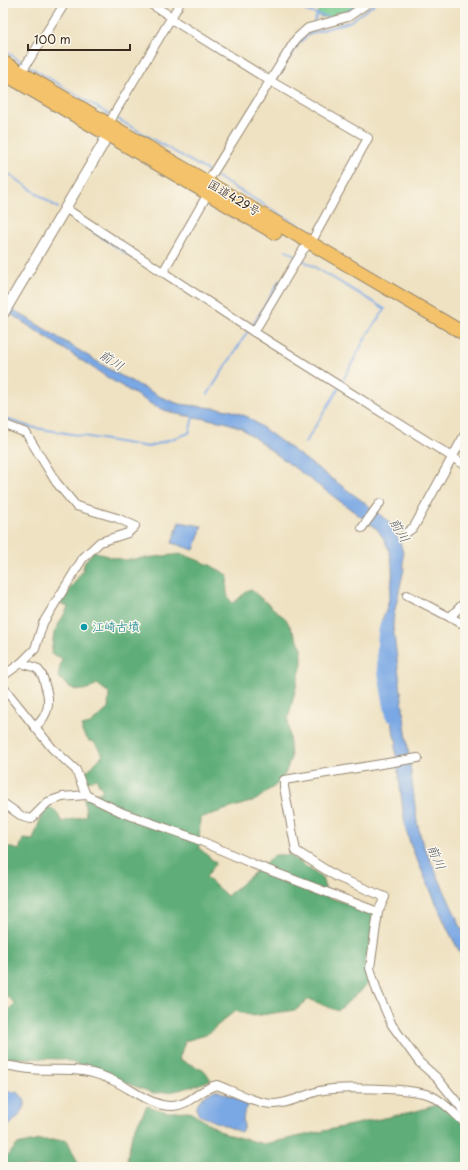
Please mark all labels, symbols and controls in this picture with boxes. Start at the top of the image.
scale bar [28,26,130,52]
text: 100 m [34,30,71,48]
street label: 国道429号 [205,174,264,220]
water label: 前川 [96,345,128,375]
water label: 前川 [386,514,415,546]
place label: 江崎古墳 [92,617,140,635]
marker: 江崎古墳 [79,622,89,632]
water label: 前川 [424,841,451,872]

